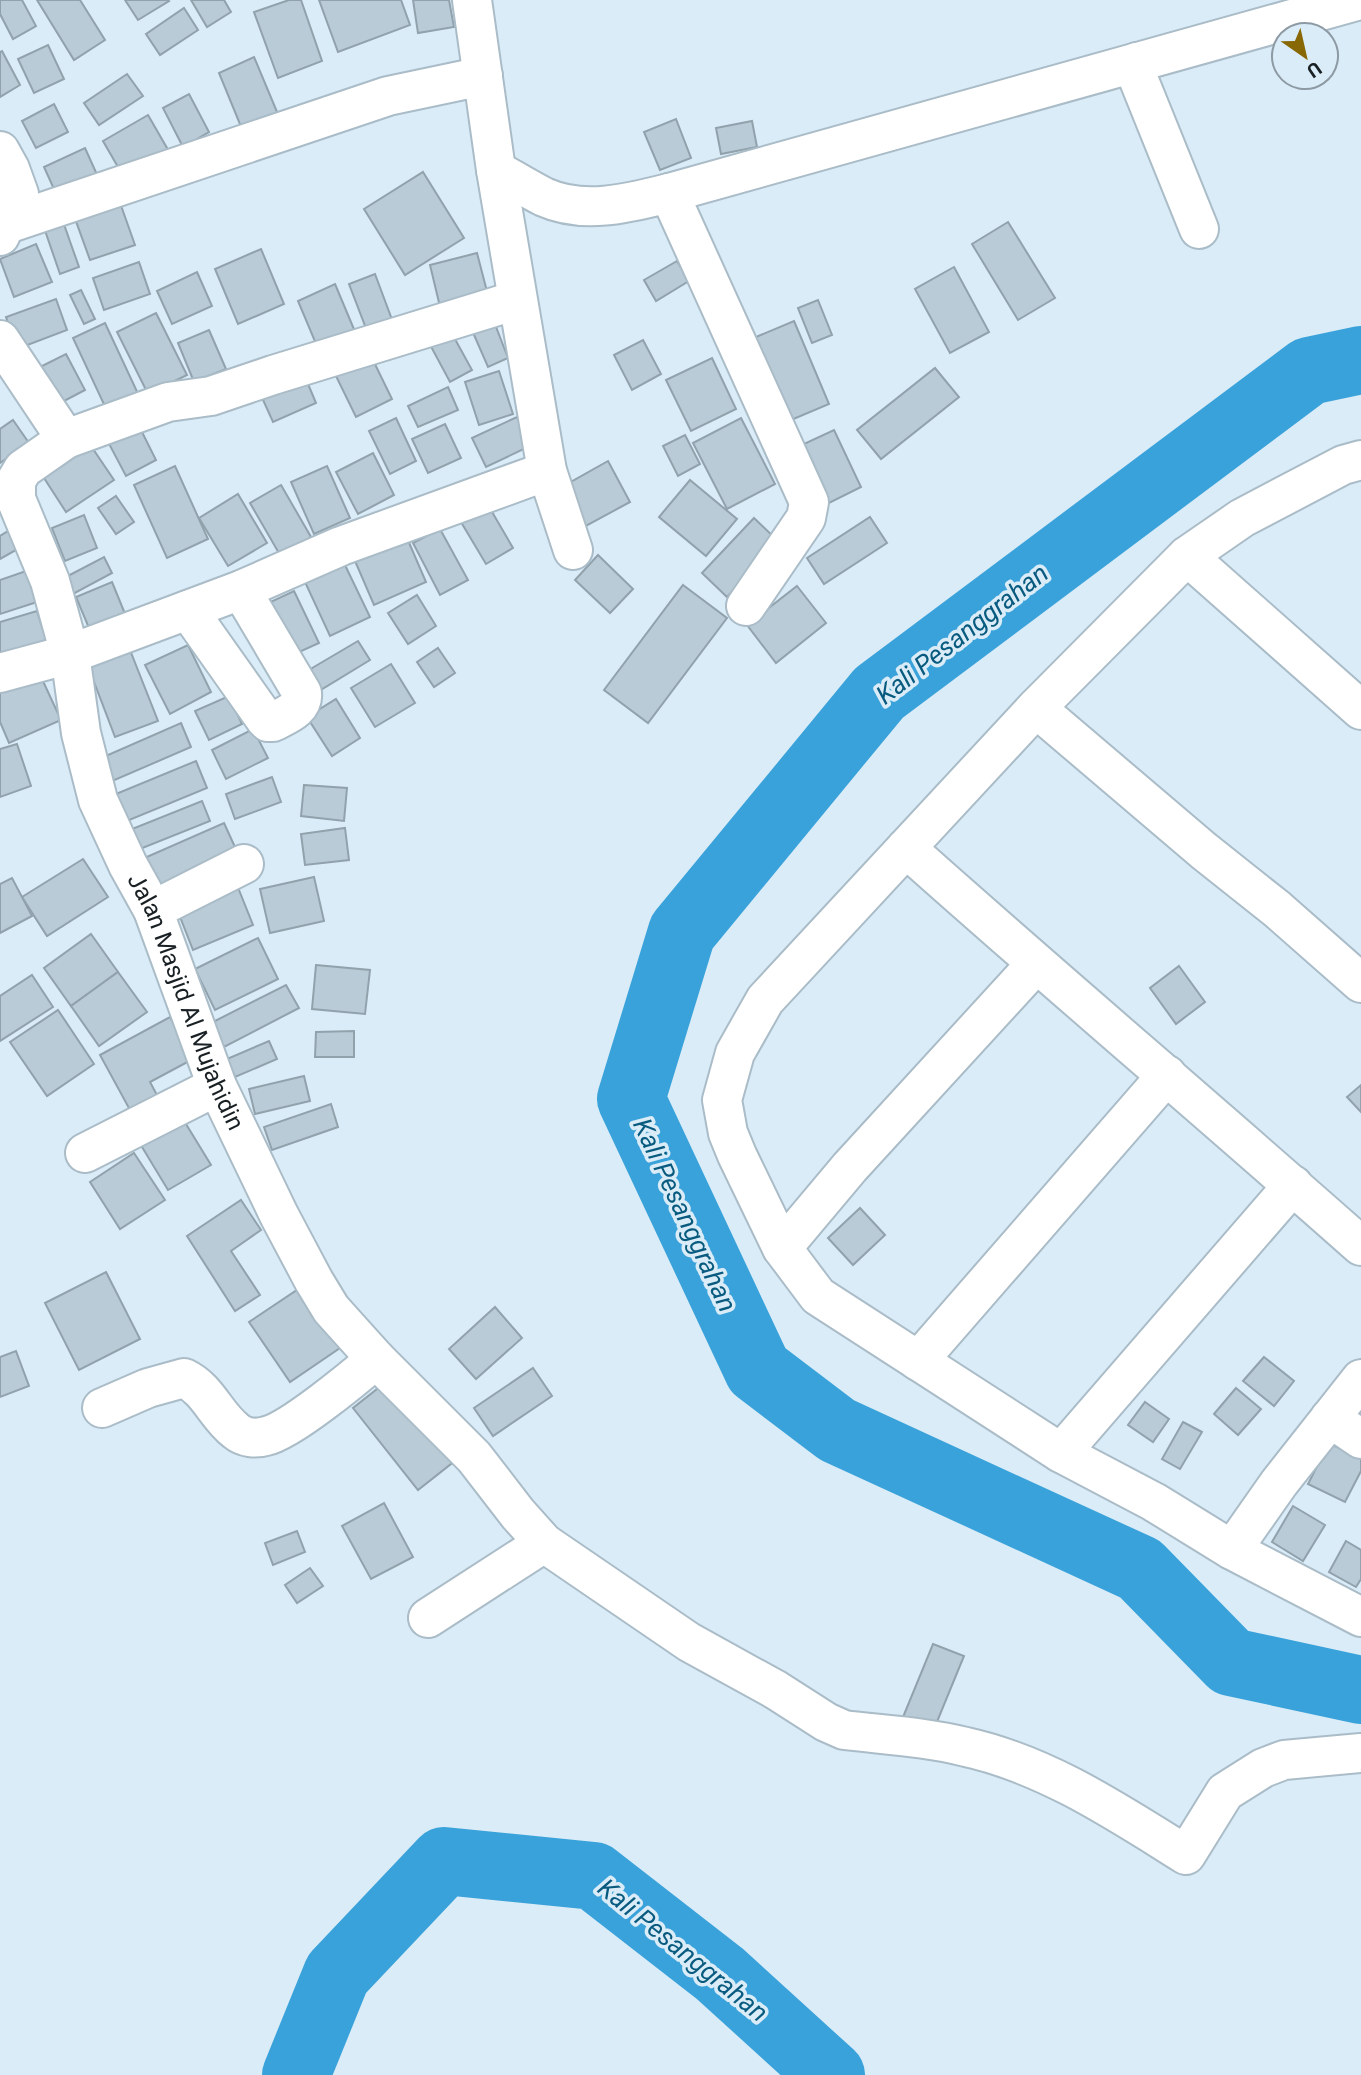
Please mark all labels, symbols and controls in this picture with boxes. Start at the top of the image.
north arrow [1270,21,1340,91]
text: U [1303,57,1326,83]
water label: Kali Pesanggrahan [870,558,1054,710]
street label: Jalan Masjid Al Mujahidin [121,868,250,1134]
water label: Kali Pesanggrahan [627,1114,743,1316]
water label: Kali Pesanggrahan [592,1872,774,2028]

